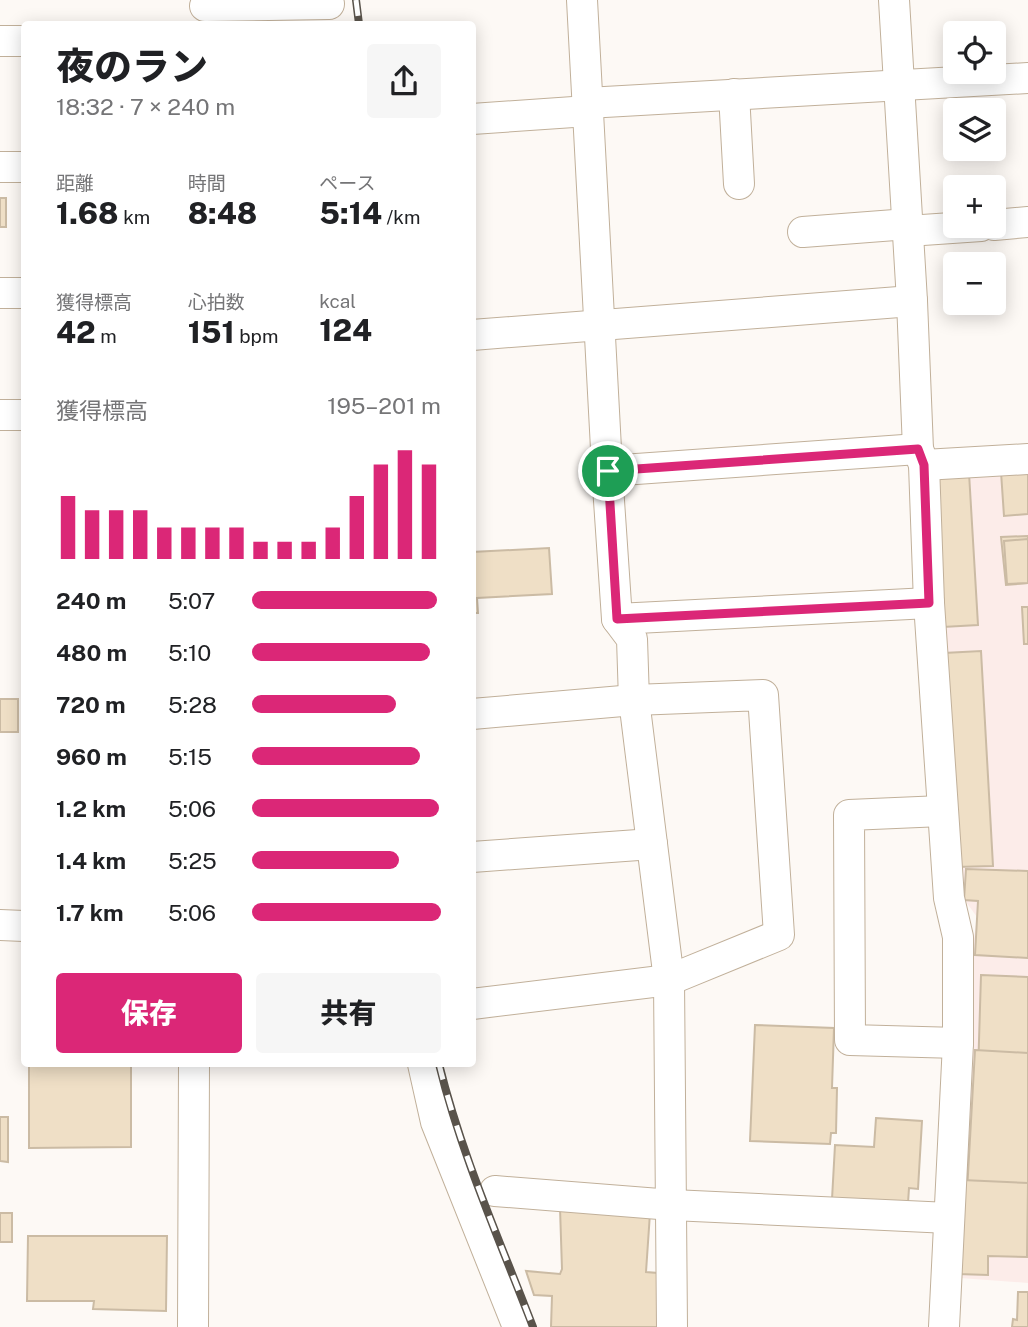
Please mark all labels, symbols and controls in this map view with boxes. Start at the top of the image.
map controls [943,21,1006,315]
button: locate [943,21,1006,84]
text: 夜のラン [56,44,208,89]
button: share [367,44,441,118]
text: 18:32 · 7 × 240 m [56,93,235,120]
button: layers [943,98,1006,161]
text: 距離 [56,172,94,194]
text: 時間 [188,172,226,194]
text: ペース [319,172,375,194]
button: + [943,175,1006,238]
text: 1.68 [56,195,119,231]
text: 8:48 [188,195,257,231]
text: 5:14 [319,195,382,231]
text: km [119,206,150,228]
text: /km [382,206,420,228]
button: − [943,252,1006,315]
text: kcal [319,290,356,312]
text: 獲得標高 [56,291,132,313]
text: 心拍数 [188,291,245,313]
text: 124 [319,312,372,348]
text: 42 [56,314,96,350]
text: 151 [188,314,235,350]
text: m [96,325,117,347]
text: bpm [235,325,278,347]
text: 195–201 m [327,392,441,419]
text: 獲得標高 [56,397,148,424]
pin [578,441,638,501]
icon: arrive [589,452,627,490]
text: 240 m [56,587,126,614]
text: 5:07 [168,587,215,614]
text: 480 m [56,639,127,666]
text: 5:10 [168,639,211,666]
text: 720 m [56,691,126,718]
text: 5:28 [168,691,217,718]
text: 960 m [56,743,127,770]
text: 5:15 [168,743,212,770]
text: 1.2 km [56,795,126,822]
text: 5:06 [168,795,216,822]
text: 1.4 km [56,847,126,874]
text: 5:25 [168,847,217,874]
text: 1.7 km [56,899,124,926]
text: 5:06 [168,899,216,926]
button: 保存 [56,973,242,1053]
button: 共有 [256,973,441,1053]

